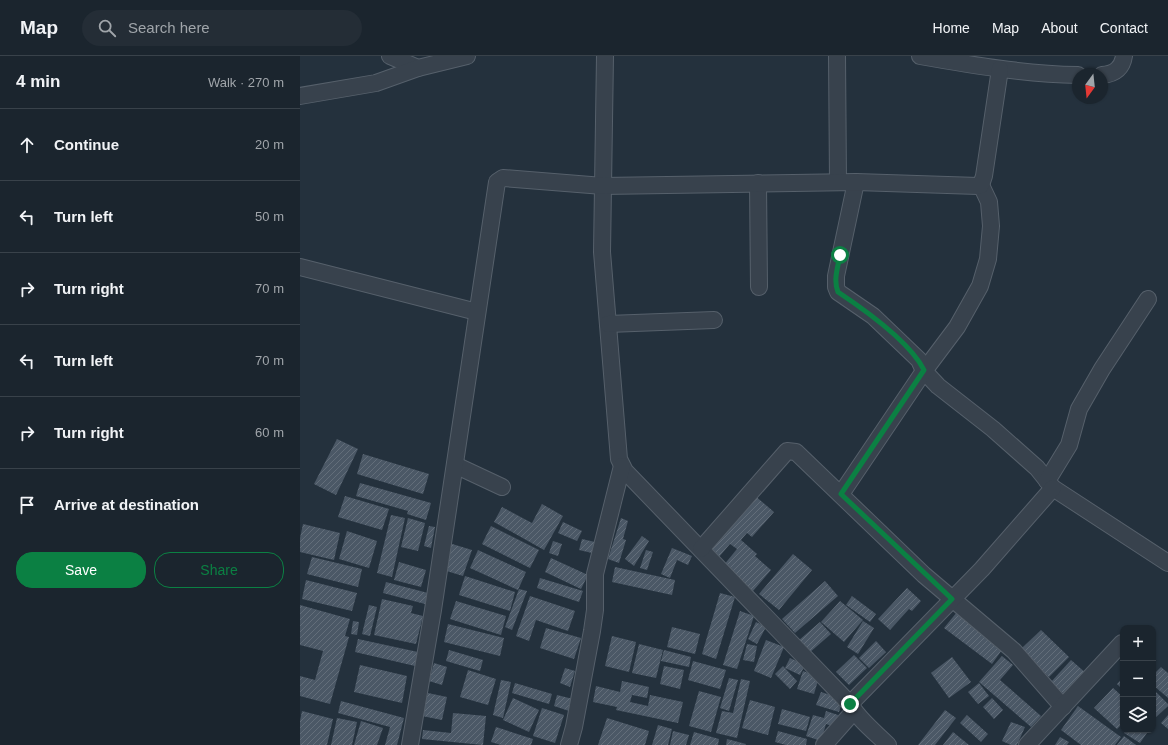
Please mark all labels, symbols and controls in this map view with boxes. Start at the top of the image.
search box [82,10,362,46]
text: Map [20,17,58,38]
icon: search [96,17,118,39]
text: Search here [128,19,210,36]
text: Home [933,20,970,36]
text: Map [992,20,1019,36]
text: About [1041,20,1078,36]
text: Contact [1100,20,1148,36]
north arrow [1072,68,1108,104]
text: 4 min [16,72,60,91]
text: Walk · 270 m [208,75,284,90]
icon: ahead [16,134,38,156]
text: Continue [54,136,119,153]
text: 20 m [255,137,284,152]
icon: left [16,206,38,228]
text: Turn left [54,208,113,225]
text: 50 m [255,209,284,224]
route start [831,246,849,264]
icon: right [16,278,38,300]
text: Turn right [54,280,124,297]
text: 70 m [255,281,284,296]
icon: left [16,350,38,372]
text: Turn left [54,352,113,369]
text: 70 m [255,353,284,368]
icon: right [16,422,38,444]
text: Turn right [54,424,124,441]
text: 60 m [255,425,284,440]
icon: arrive [16,494,38,516]
text: Arrive at destination [54,496,199,513]
button: Save [16,552,146,588]
button: Share [154,552,284,588]
map controls [1120,625,1156,733]
button: + [1120,625,1156,661]
button: − [1120,661,1156,697]
route end [841,695,859,713]
button: layers [1120,697,1156,733]

